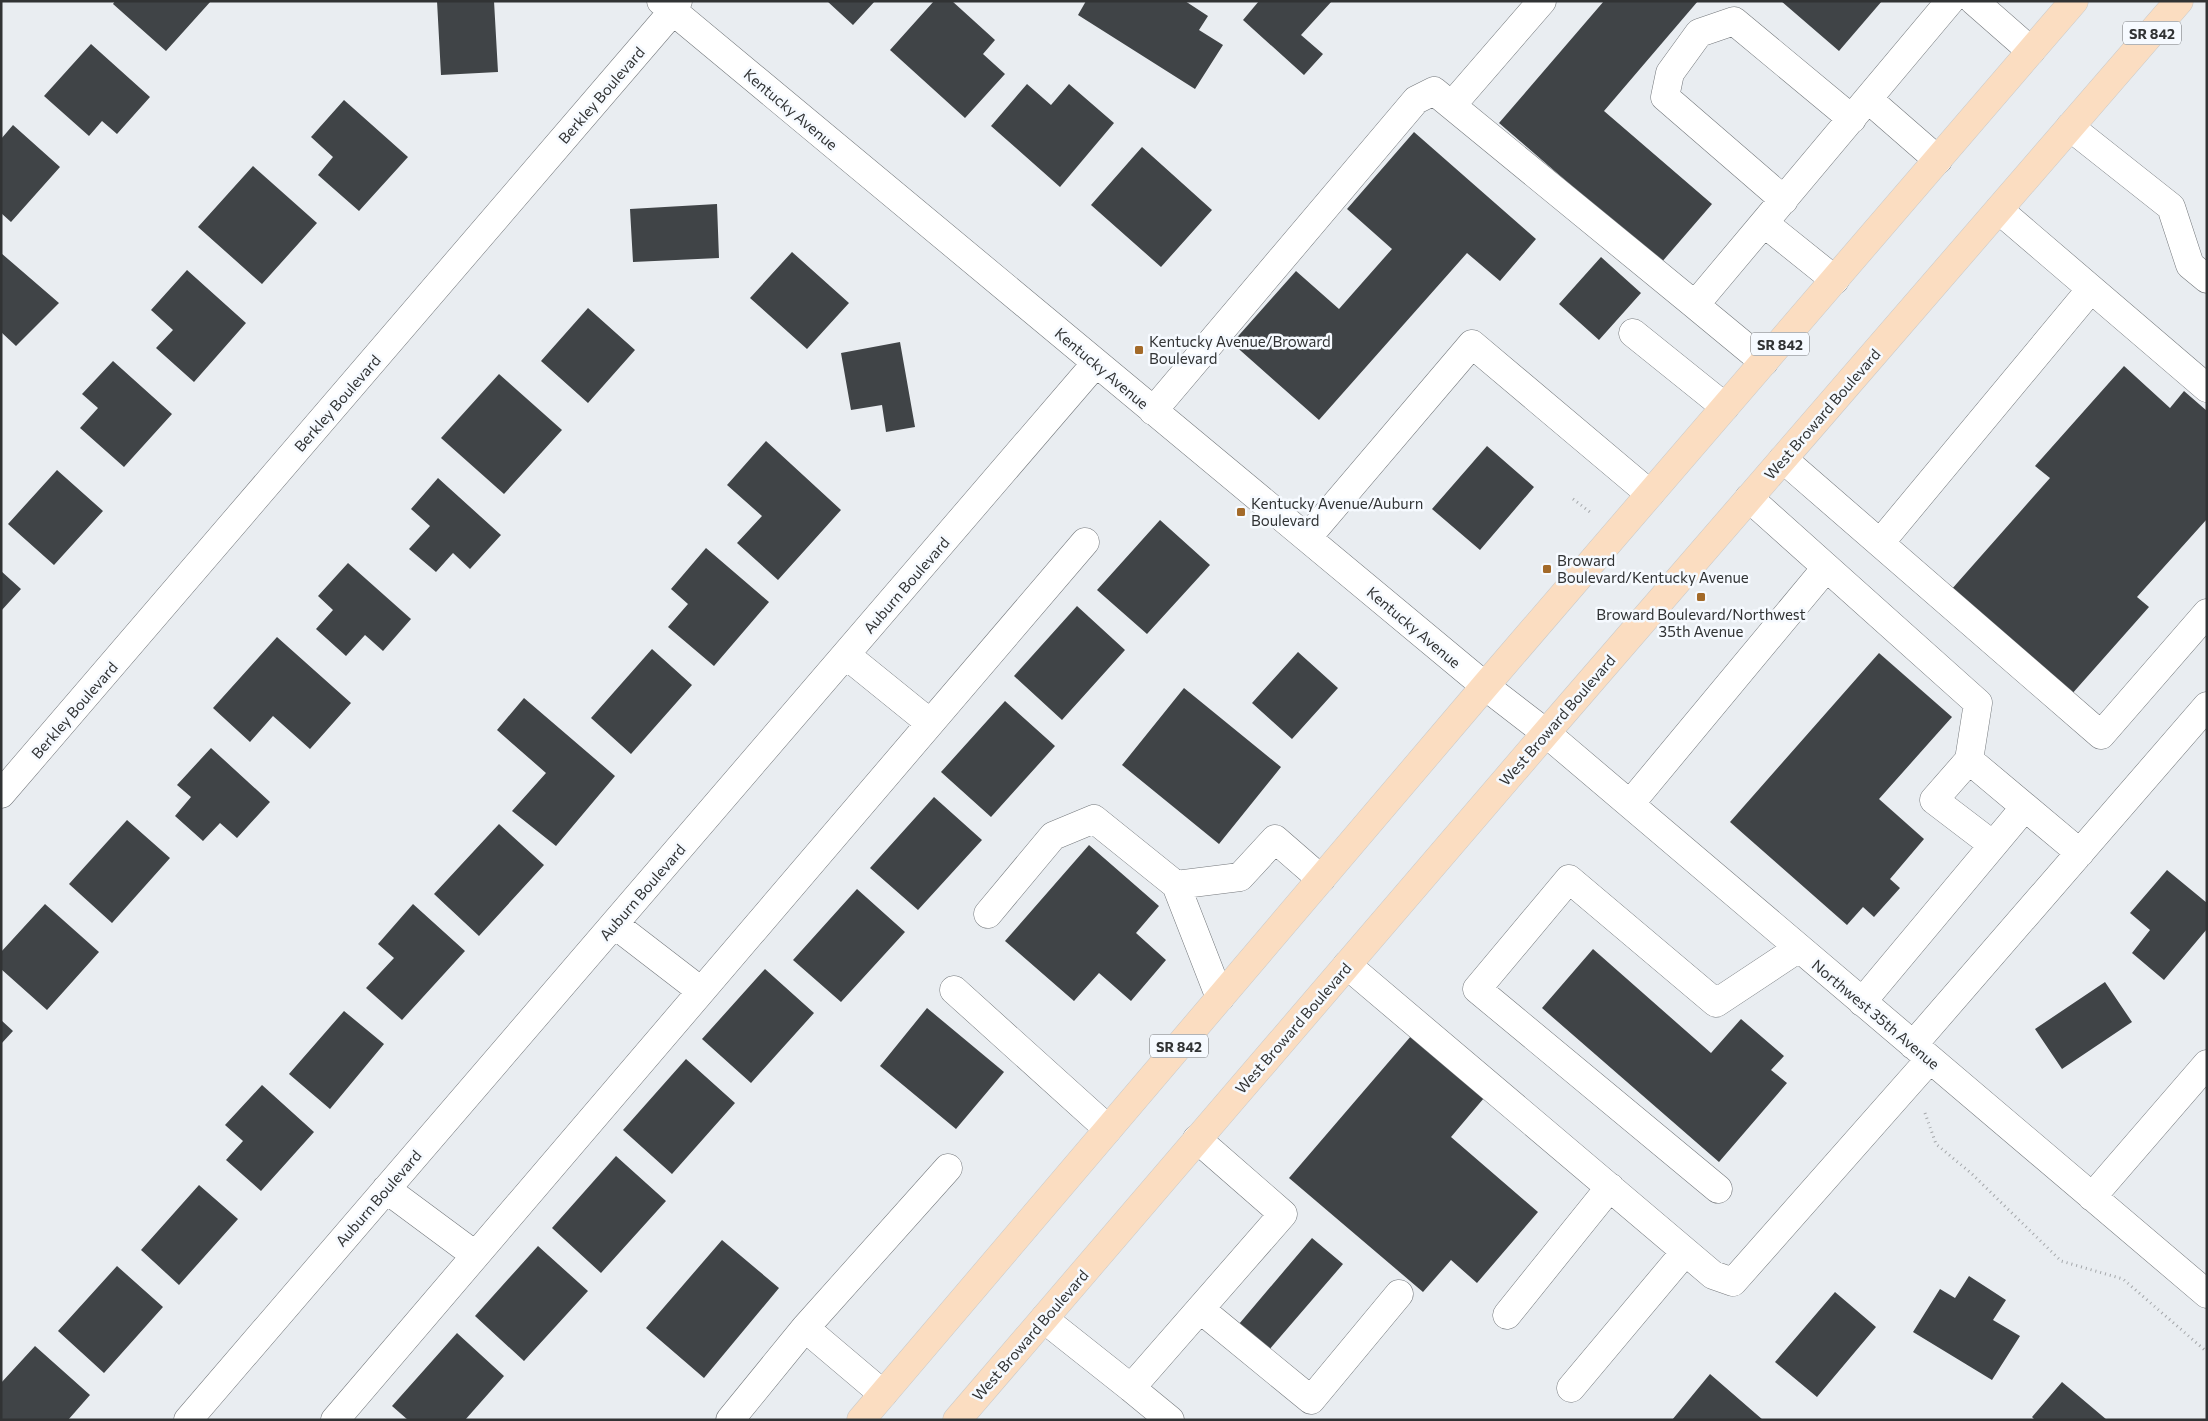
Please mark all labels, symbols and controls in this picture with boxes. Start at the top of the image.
road number: SR 842 [2123,22,2181,44]
street label: Berkley Boulevard [554,43,648,147]
street label: Kentucky Avenue [740,65,842,153]
street label: Kentucky Avenue [1051,324,1153,412]
place label: Kentucky Avenue/Broward Boulevard [1149,332,1331,367]
road number: SR 842 [1751,332,1809,356]
marker: Kentucky Avenue/Broward Boulevard [1133,344,1145,356]
street label: West Broward Boulevard [1760,345,1884,483]
street label: Berkley Boulevard [290,351,384,455]
place label: Kentucky Avenue/Auburn Boulevard [1251,494,1423,529]
marker: Kentucky Avenue/Auburn Boulevard [1235,506,1247,518]
street label: Auburn Boulevard [859,533,953,637]
place label: Broward Boulevard/Kentucky Avenue [1557,551,1749,586]
marker: Broward Boulevard/Kentucky Avenue [1541,563,1553,575]
street label: Kentucky Avenue [1363,583,1465,671]
marker: Broward Boulevard/Northwest 35th Avenue [1695,591,1707,603]
place label: Broward Boulevard/Northwest 35th Avenue [1596,605,1806,640]
street label: West Broward Boulevard [1495,651,1619,789]
street label: Berkley Boulevard [27,658,121,762]
street label: Auburn Boulevard [595,840,689,944]
street label: Northwest 35th Avenue [1809,955,1944,1073]
street label: West Broward Boulevard [1231,959,1355,1097]
road number: SR 842 [1150,1034,1208,1058]
street label: Auburn Boulevard [331,1146,425,1250]
street label: West Broward Boulevard [968,1266,1092,1404]

